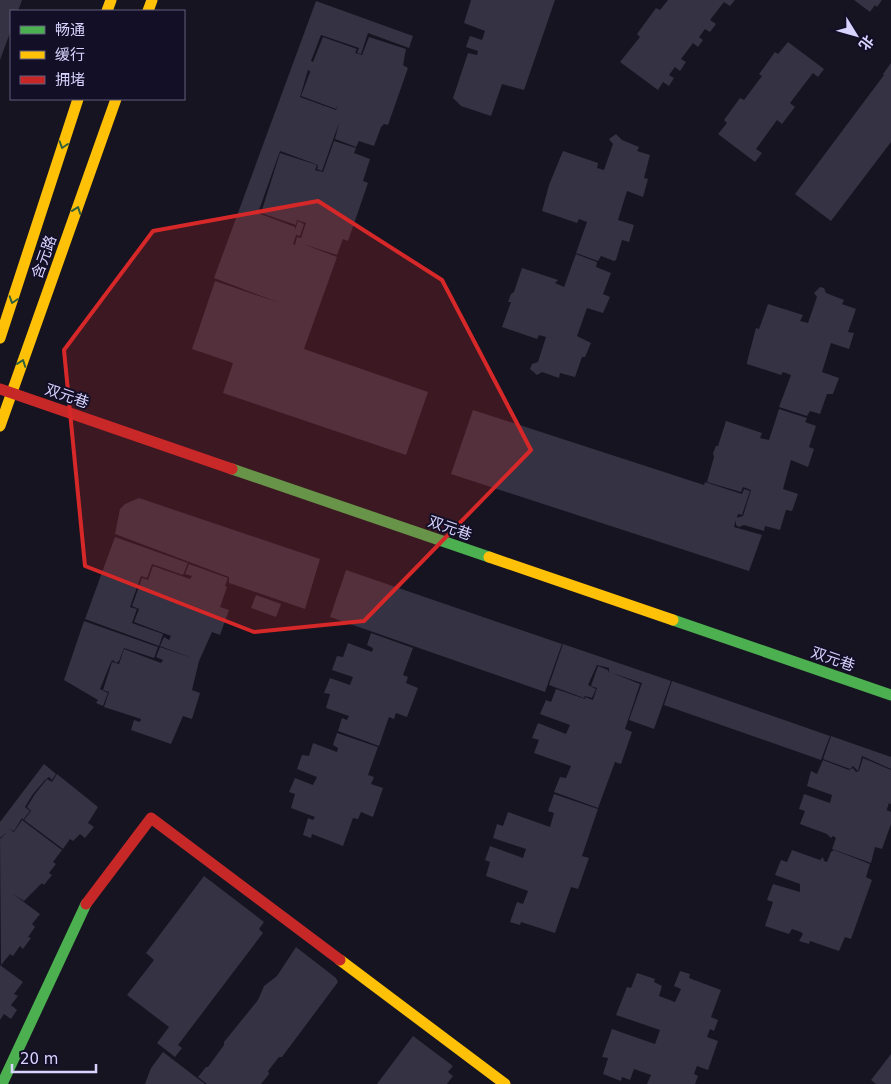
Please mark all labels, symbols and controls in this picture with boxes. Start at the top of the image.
legend [10,10,185,100]
north arrow [831,10,881,60]
text: 畅通 [55,21,85,39]
text: 北 [856,32,877,53]
text: 缓行 [55,46,85,64]
text: 拥堵 [55,71,85,89]
one-way arrow [59,140,69,149]
one-way arrow [71,206,81,215]
street label: 含元路 [28,233,60,281]
one-way arrow [8,295,18,303]
one-way arrow [16,359,26,368]
street label: 双元巷 [43,380,91,412]
street label: 双元巷 [426,512,474,544]
street label: 双元巷 [809,643,857,675]
scale bar [12,1042,96,1074]
text: 20 m [20,1050,58,1068]

